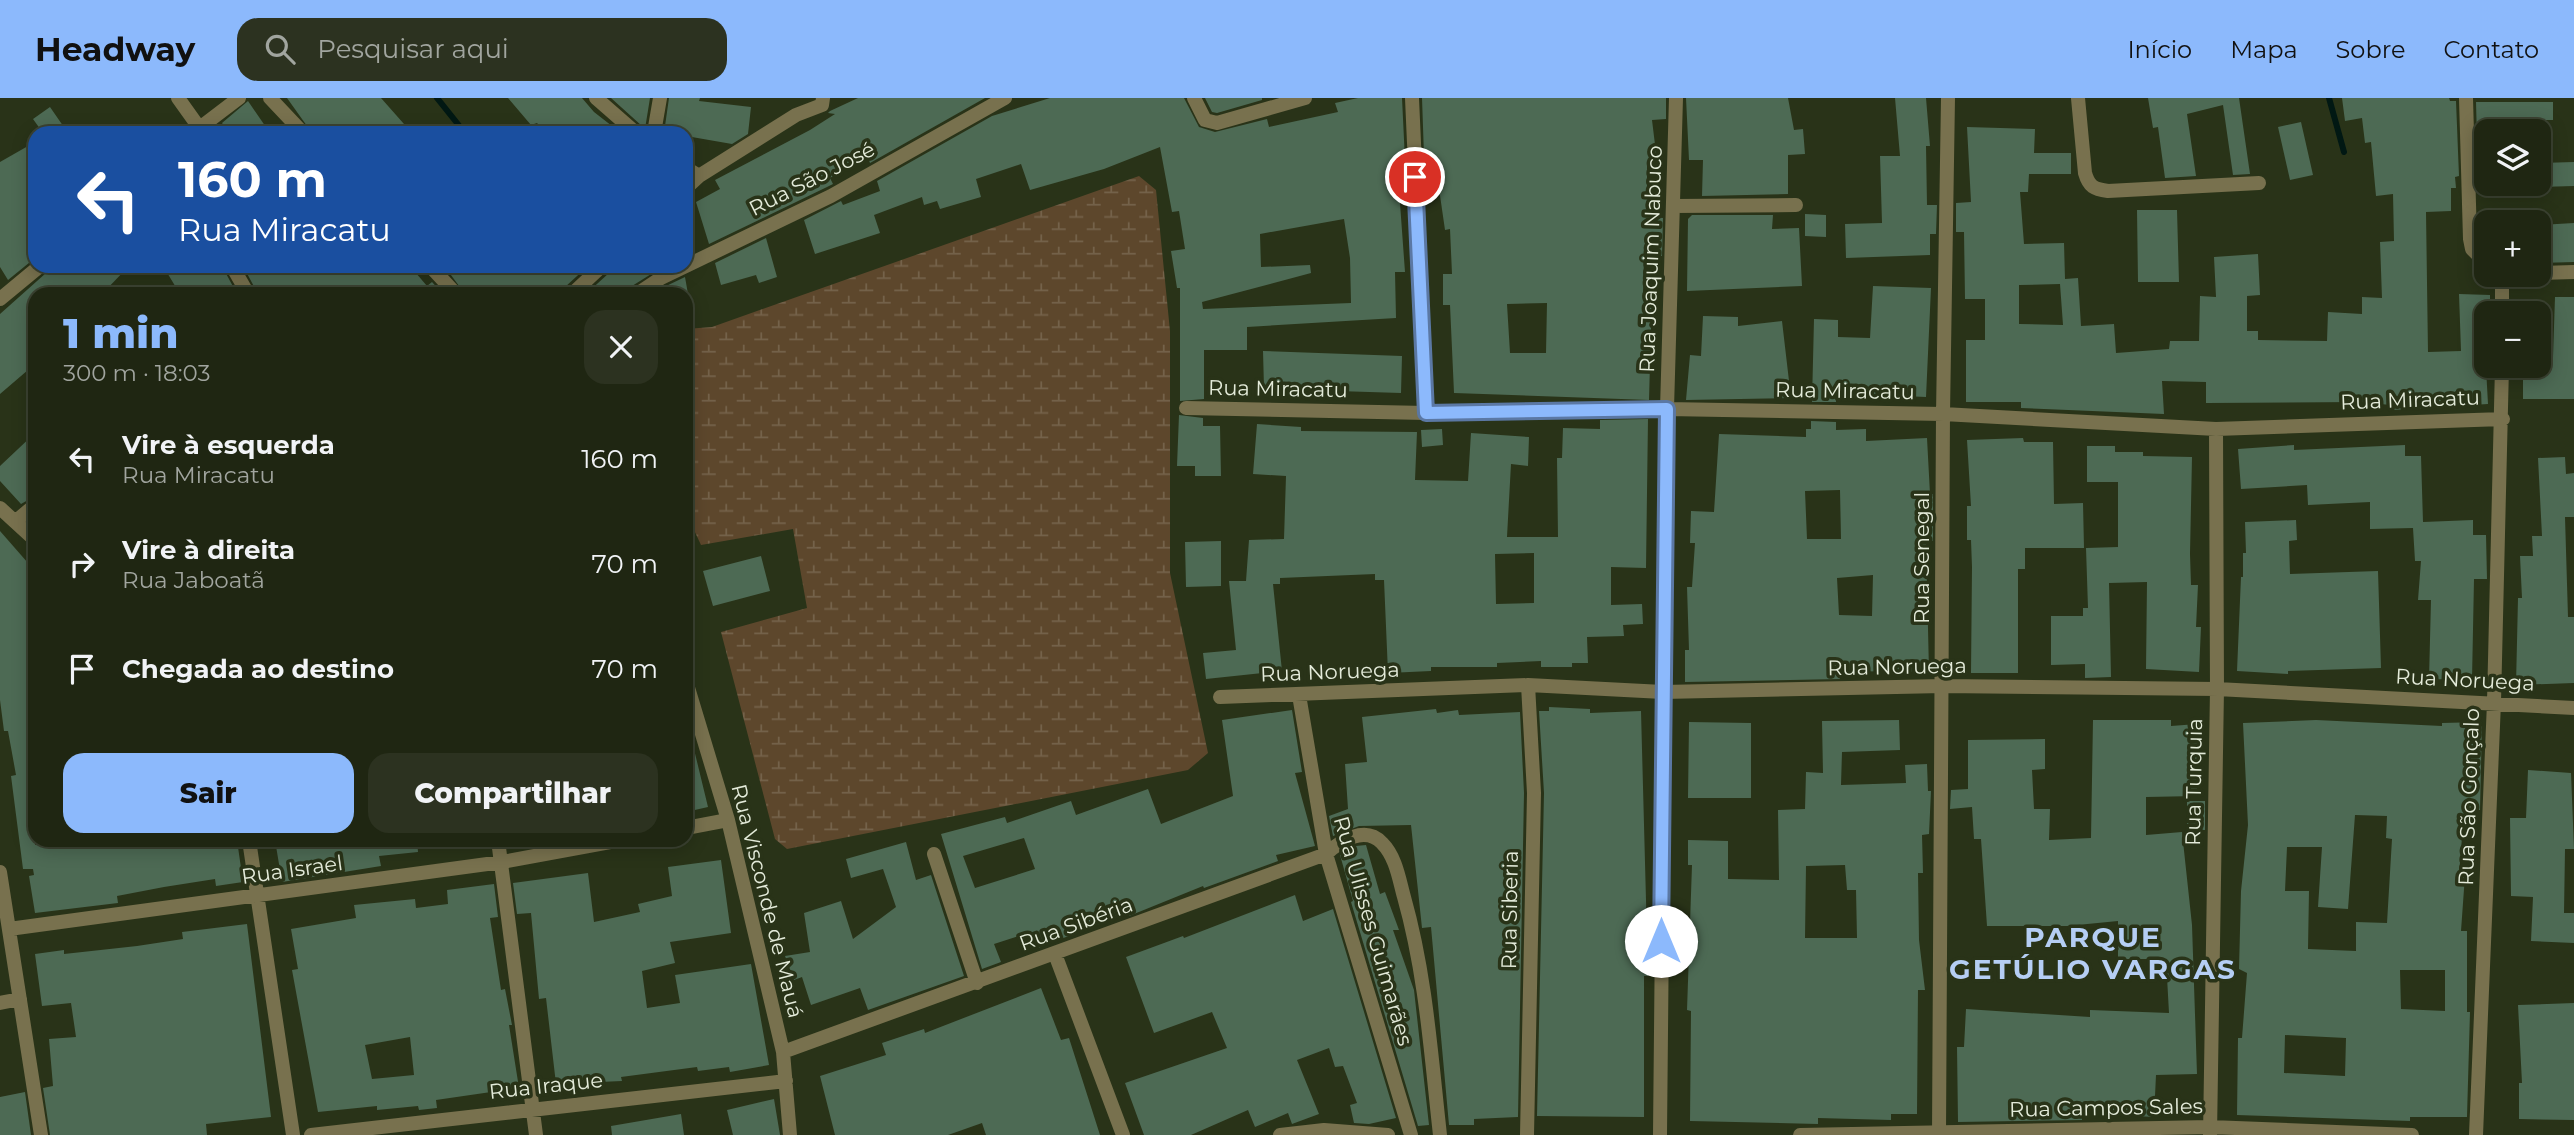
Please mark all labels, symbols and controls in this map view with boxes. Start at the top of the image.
search box [237,18,727,81]
text: Headway [35,29,195,69]
icon: search [261,30,299,68]
text: Pesquisar aqui [317,33,509,65]
text: Início [2127,35,2192,64]
text: Mapa [2230,35,2298,64]
text: Sobre [2336,35,2405,64]
text: Contato [2443,35,2539,64]
map controls [2474,119,2551,378]
button: layers [2474,119,2551,196]
street label: Rua São José [745,136,879,221]
street label: Rua Joaquim Nabuco [1634,145,1667,373]
pin [1385,147,1445,207]
text: 160 m [178,150,327,209]
icon: left [63,154,154,245]
icon: arrive [1396,158,1434,196]
text: Rua Miracatu [178,210,391,249]
button: + [2474,210,2551,287]
button: − [2474,301,2551,378]
text: 1 min [63,307,179,359]
button: close [584,310,658,384]
text: 300 m · 18:03 [63,359,211,387]
street label: Rua Miracatu [1208,375,1348,402]
street label: Rua Miracatu [1775,377,1915,404]
street label: Rua Miracatu [2340,385,2480,414]
text: Vire à esquerda [122,429,335,461]
icon: left [63,440,101,478]
text: 160 m [581,443,658,475]
text: Rua Miracatu [122,461,275,489]
street label: Rua Senegal [1909,492,1934,624]
text: Vire à direita [122,534,295,566]
icon: right [63,545,101,583]
text: 70 m [592,548,658,580]
text: Rua Jaboatã [122,566,265,594]
icon: arrive [63,650,101,688]
text: Chegada ao destino [122,653,394,685]
text: 70 m [592,653,658,685]
street label: Rua Noruega [1827,653,1967,680]
street label: Rua Noruega [1260,657,1400,686]
street label: Rua Noruega [2395,663,2535,696]
street label: Rua São Gonçalo [2453,708,2484,886]
street label: Rua Turquia [2180,718,2207,846]
button: Sair [63,753,354,833]
button: Compartilhar [368,753,658,833]
street label: Rua Visconde de Mauá [726,781,809,1020]
street label: Rua Ulisses Guimarães [1329,813,1418,1049]
street label: Rua Israel [240,850,344,889]
street label: Rua Siberia [1496,850,1523,970]
street label: Rua Sibéria [1016,891,1136,956]
position arrow [1624,904,1698,978]
district label: PARQUE GETÚLIO VARGAS [1949,920,2237,986]
street label: Rua Iraque [488,1067,604,1104]
street label: Rua Campos Sales [2009,1093,2203,1122]

